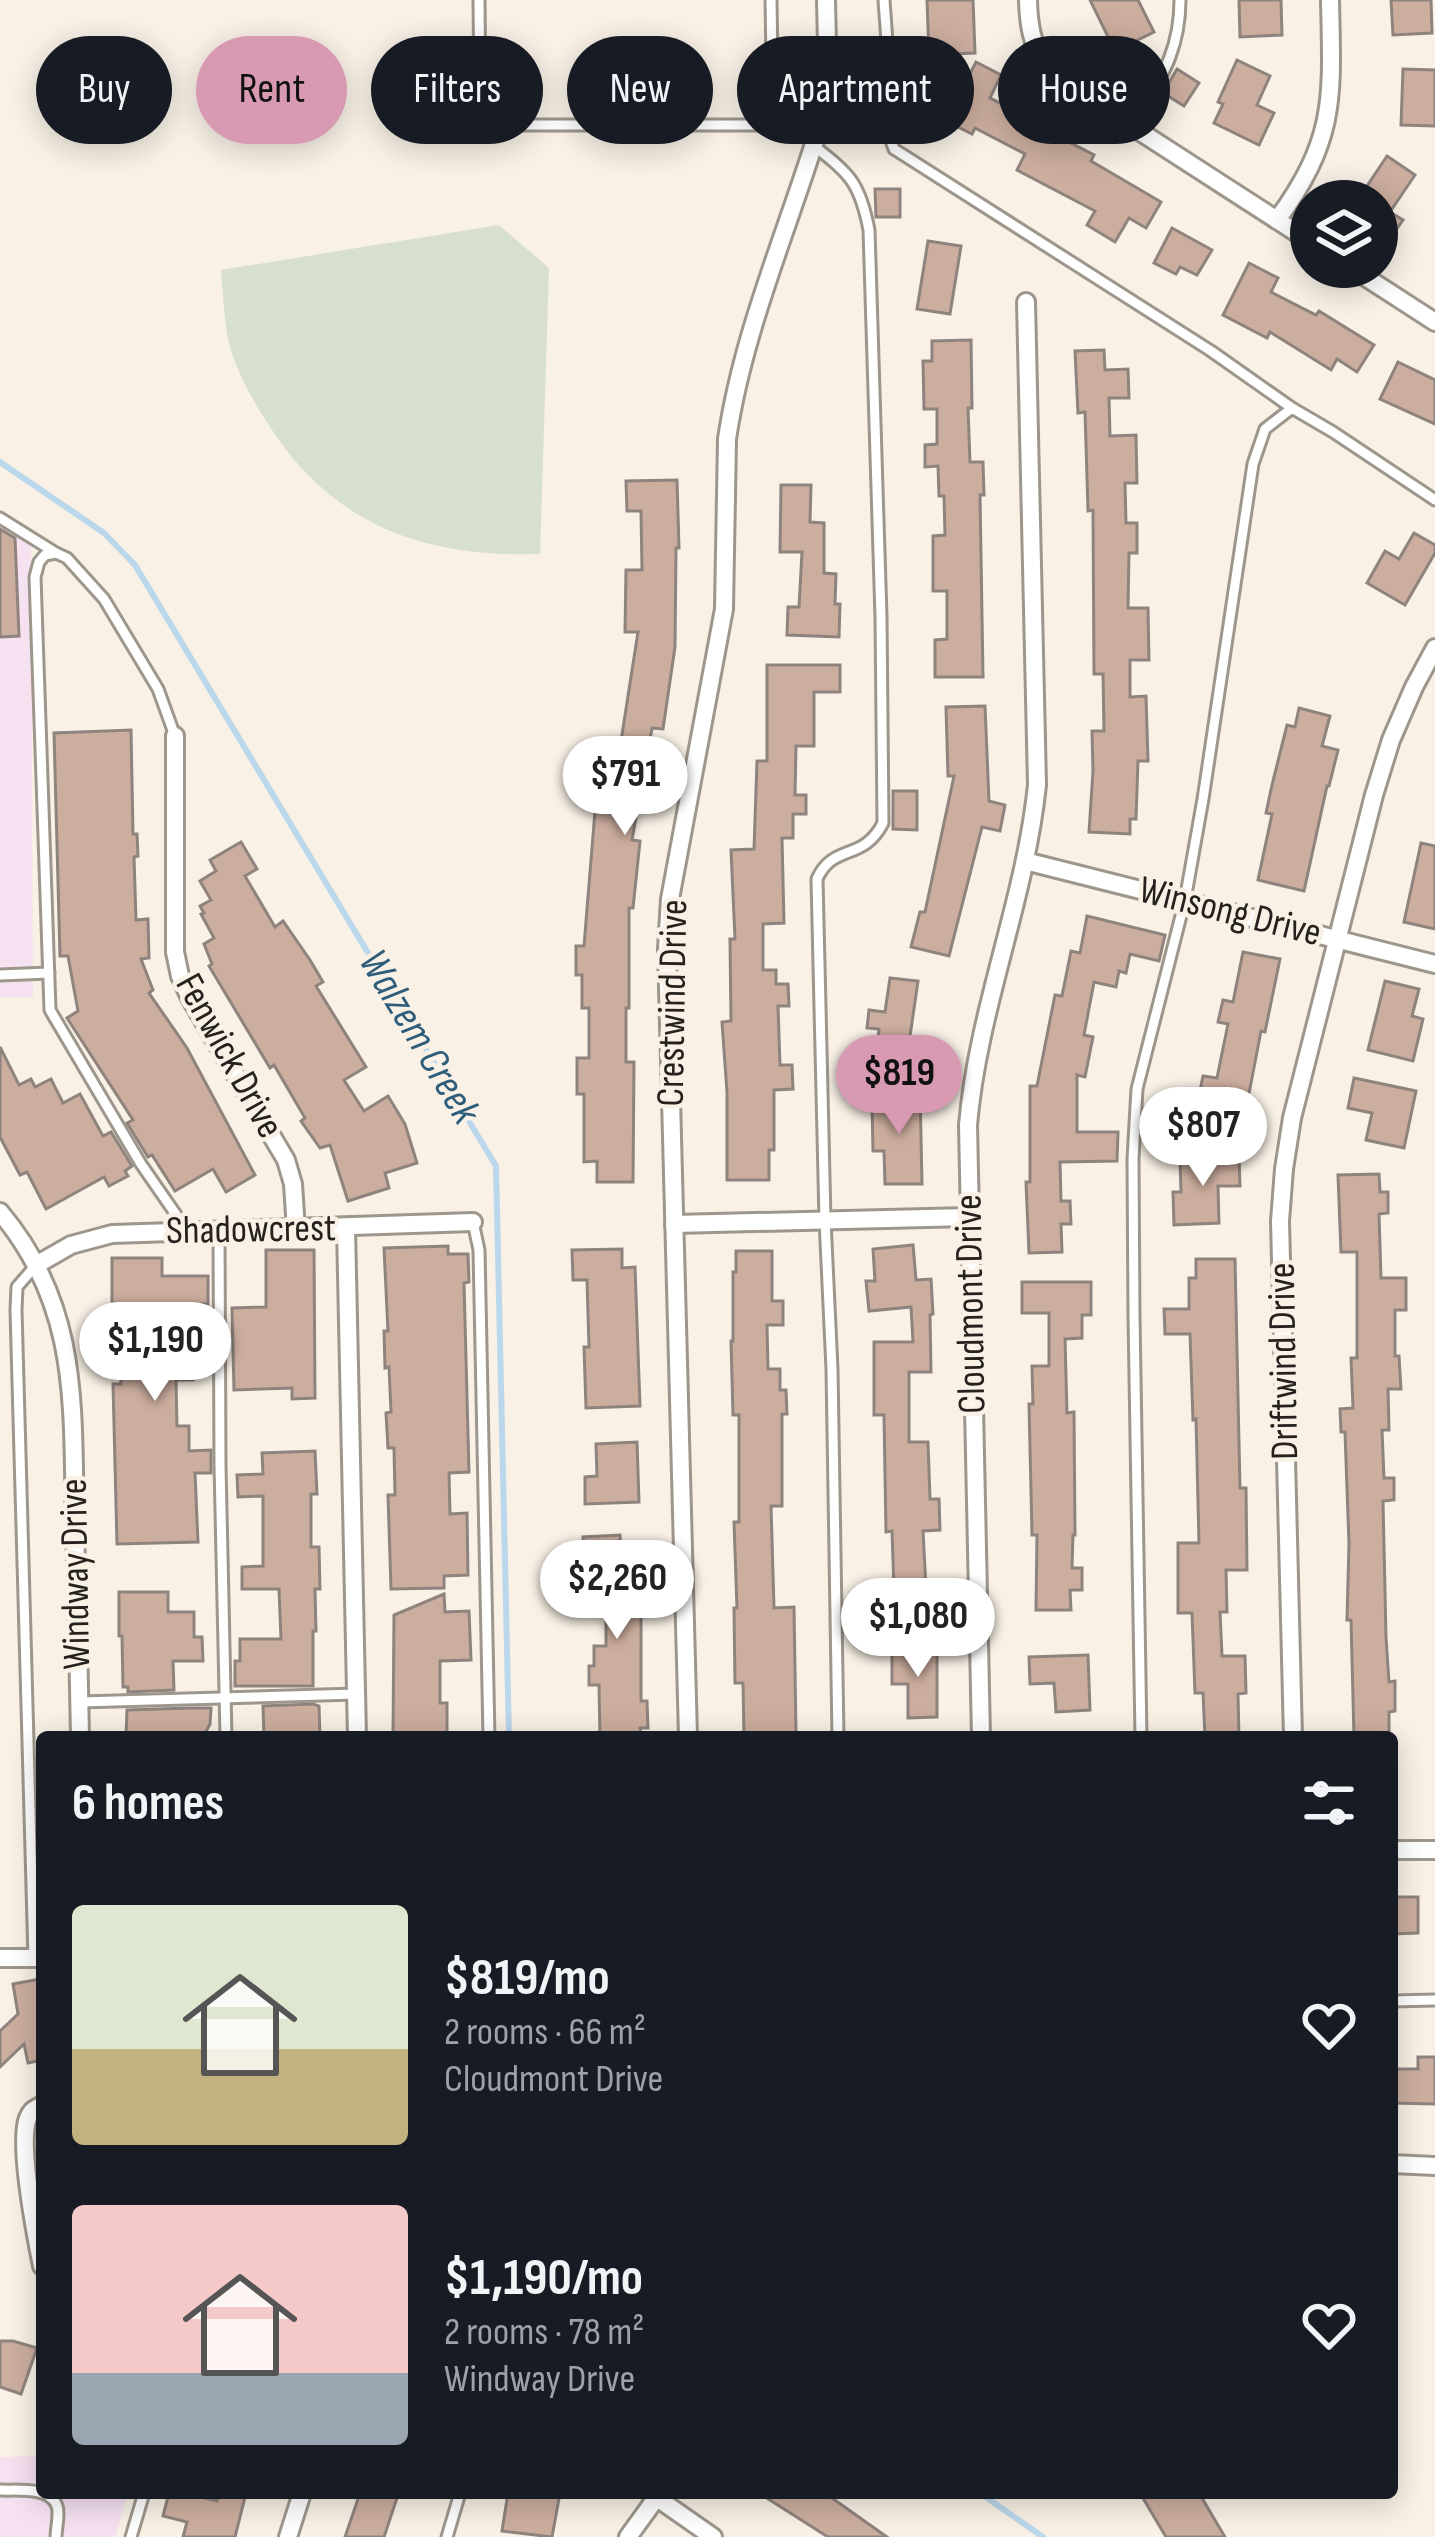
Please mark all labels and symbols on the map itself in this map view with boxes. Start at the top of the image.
pin: $791 [554,736,696,838]
street label: Winsong Drive [1134,867,1326,957]
street label: Crestwind Drive [648,899,698,1107]
water label: Walzem Creek [347,941,491,1134]
street label: Fenwick Drive [165,966,293,1146]
pin: $819 [828,1035,970,1137]
pin: $807 [1132,1087,1274,1189]
street label: Cloudmont Drive [946,1194,996,1414]
street label: Shadowcrest [166,1205,336,1255]
street label: Driftwind Drive [1259,1262,1309,1460]
pin: $1,190 [57,1302,253,1404]
street label: Windway Drive [51,1478,101,1670]
pin: $2,260 [519,1540,715,1642]
pin: $1,080 [820,1578,1016,1680]

